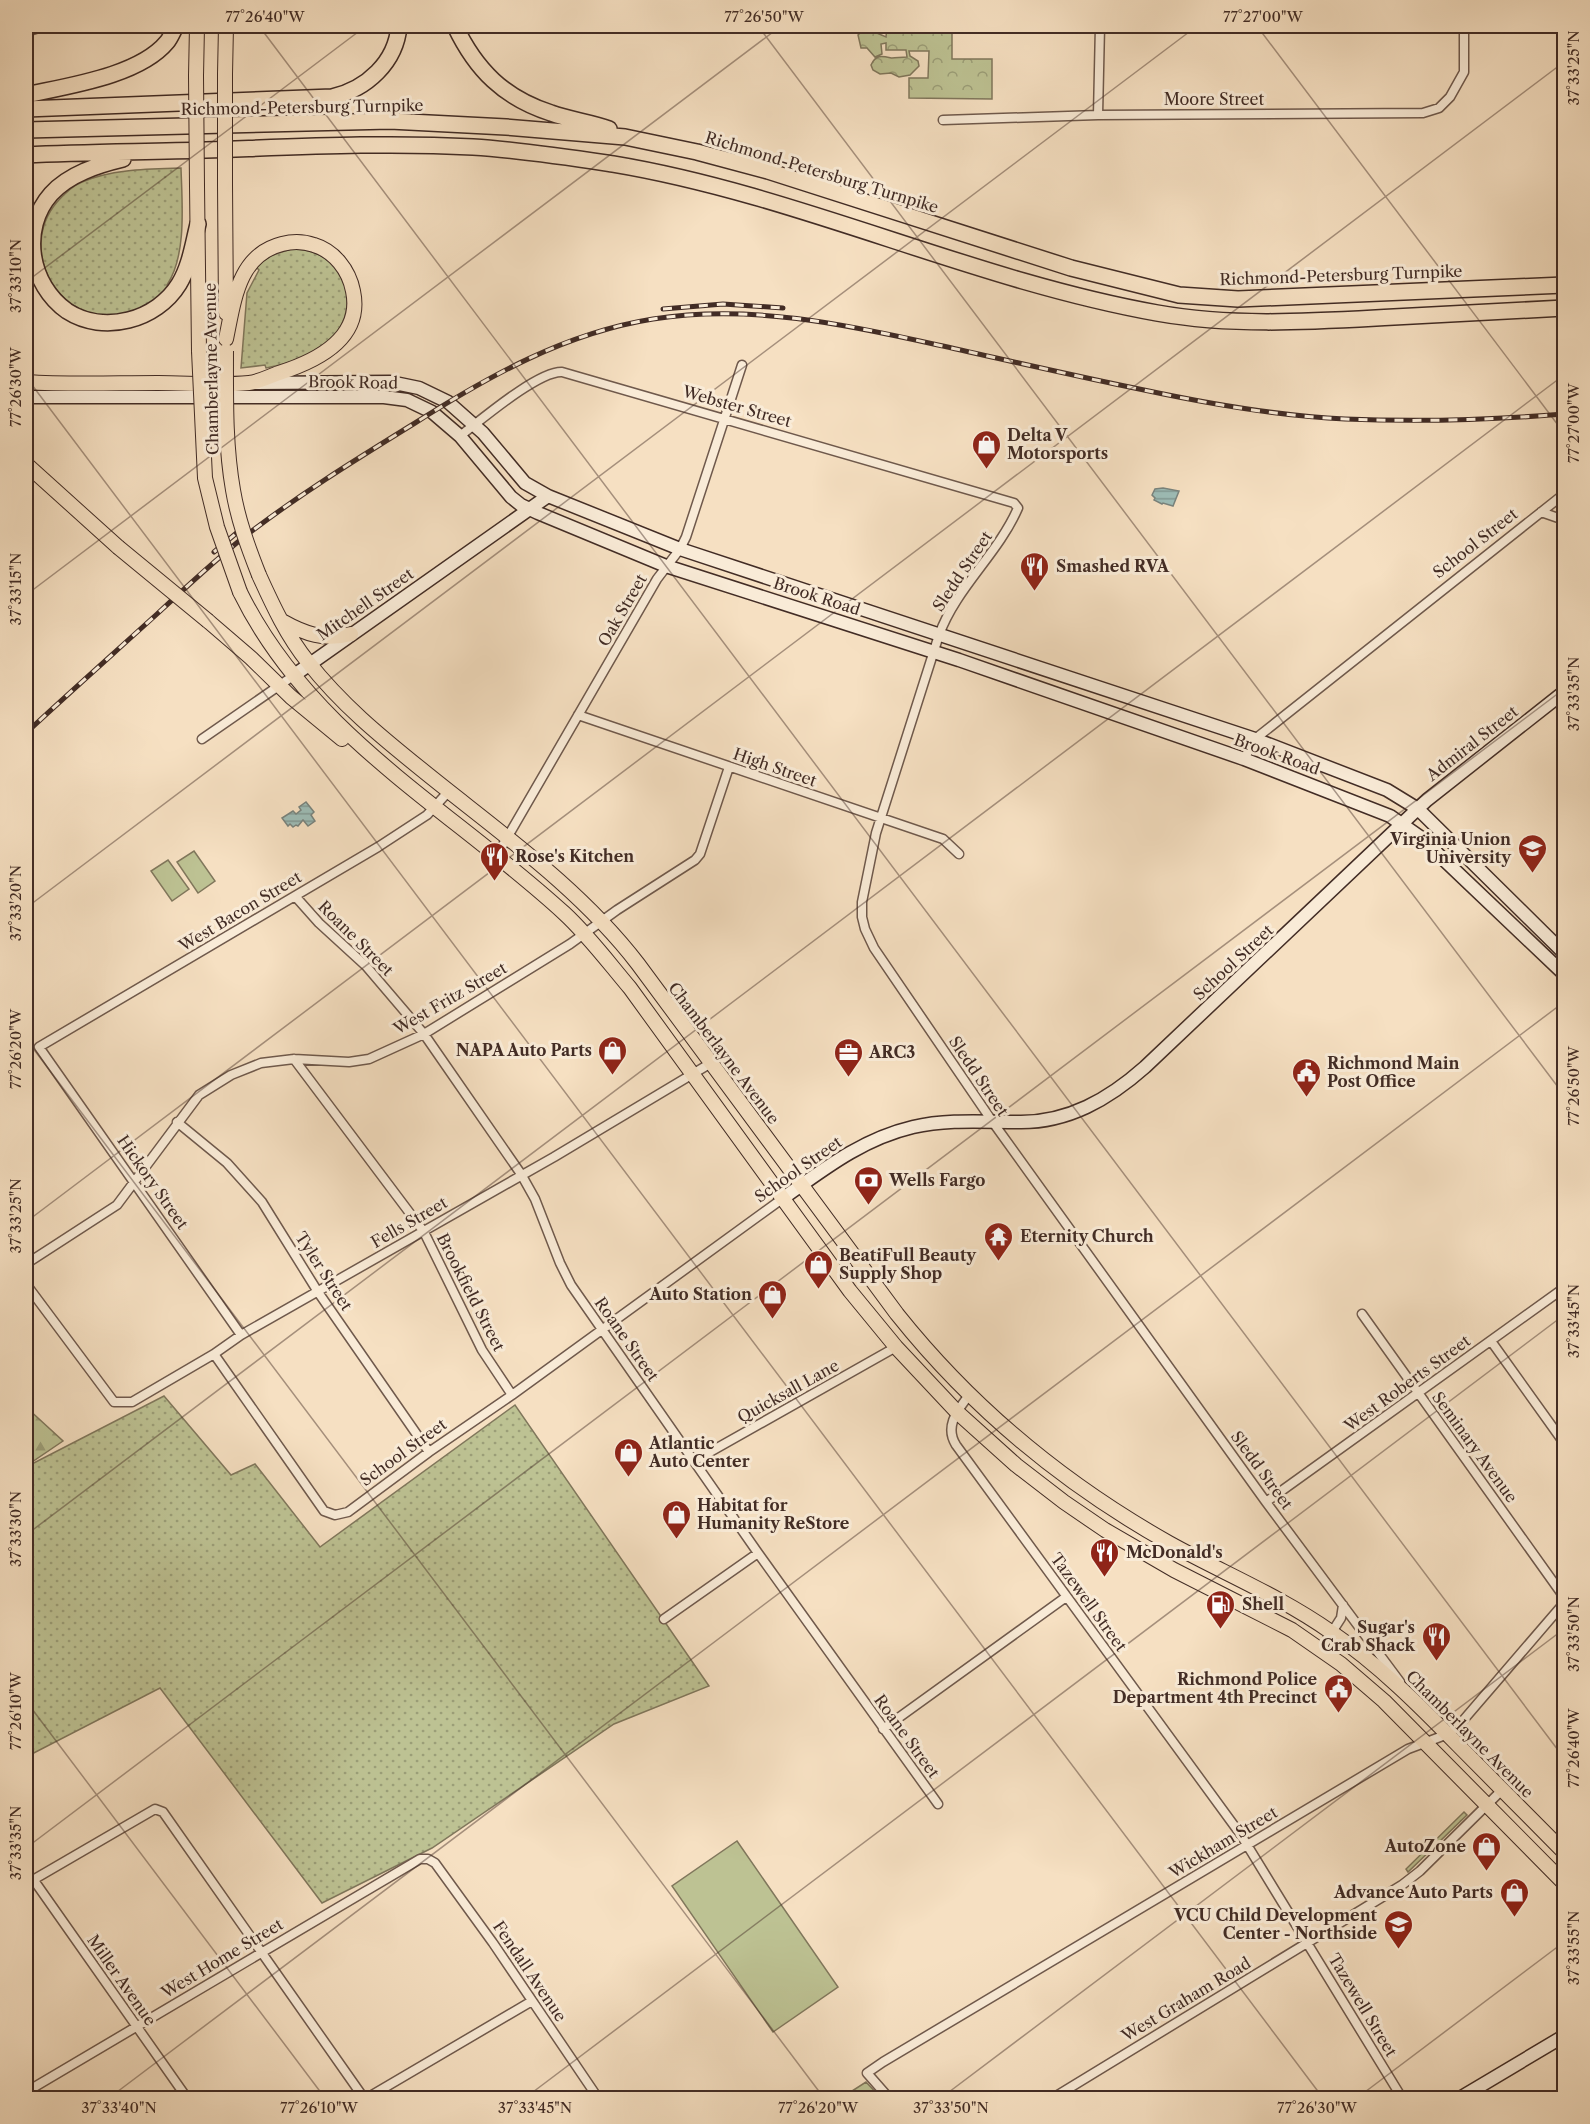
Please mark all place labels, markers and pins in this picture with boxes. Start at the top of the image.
place label: Delta V Motorsports [1007,425,1108,463]
shop icon: Delta V Motorsports [970,428,1002,470]
restaurant icon: Smashed RVA [1019,550,1051,592]
place label: Smashed RVA [1056,556,1170,576]
place label: Virginia Union University [1389,829,1512,867]
school or university icon: Virginia Union University [1516,832,1548,874]
restaurant icon: Rose's Kitchen [478,840,510,882]
place label: Rose's Kitchen [515,846,634,866]
shop icon: NAPA Auto Parts [597,1034,629,1076]
office icon: ARC3 [832,1036,864,1078]
place label: NAPA Auto Parts [456,1040,592,1060]
place label: ARC3 [868,1042,915,1062]
place label: Richmond Main Post Office [1327,1053,1459,1091]
public building icon: Richmond Main Post Office [1290,1056,1322,1098]
bank icon: Wells Fargo [852,1164,884,1206]
place label: Wells Fargo [888,1170,985,1190]
temple icon: Eternity Church [983,1220,1015,1262]
place label: Eternity Church [1020,1226,1154,1246]
place label: BeatiFull Beauty Supply Shop [839,1245,977,1283]
shop icon: BeatiFull Beauty Supply Shop [802,1248,834,1290]
shop icon: Auto Station [757,1278,789,1320]
place label: Auto Station [648,1284,752,1304]
place label: Atlantic Auto Center [648,1433,750,1471]
shop icon: Atlantic Auto Center [612,1436,644,1478]
place label: Habitat for Humanity ReStore [697,1495,850,1533]
shop icon: Habitat for Humanity ReStore [660,1498,692,1540]
restaurant icon: McDonald's [1089,1536,1121,1578]
place label: McDonald's [1126,1542,1223,1562]
fuel station icon: Shell [1205,1588,1237,1630]
place label: Shell [1242,1594,1284,1614]
place label: Sugar's Crab Shack [1321,1617,1415,1655]
restaurant icon: Sugar's Crab Shack [1420,1620,1452,1662]
place label: Richmond Police Department 4th Precinct [1113,1669,1318,1707]
public building icon: Richmond Police Department 4th Precinct [1322,1672,1354,1714]
shop icon: AutoZone [1471,1830,1503,1872]
place label: AutoZone [1384,1836,1466,1856]
shop icon: Advance Auto Parts [1498,1876,1530,1918]
place label: Advance Auto Parts [1333,1882,1493,1902]
place label: VCU Child Development Center - Northside [1173,1905,1378,1943]
school or university icon: VCU Child Development Center - Northside [1382,1908,1414,1950]

